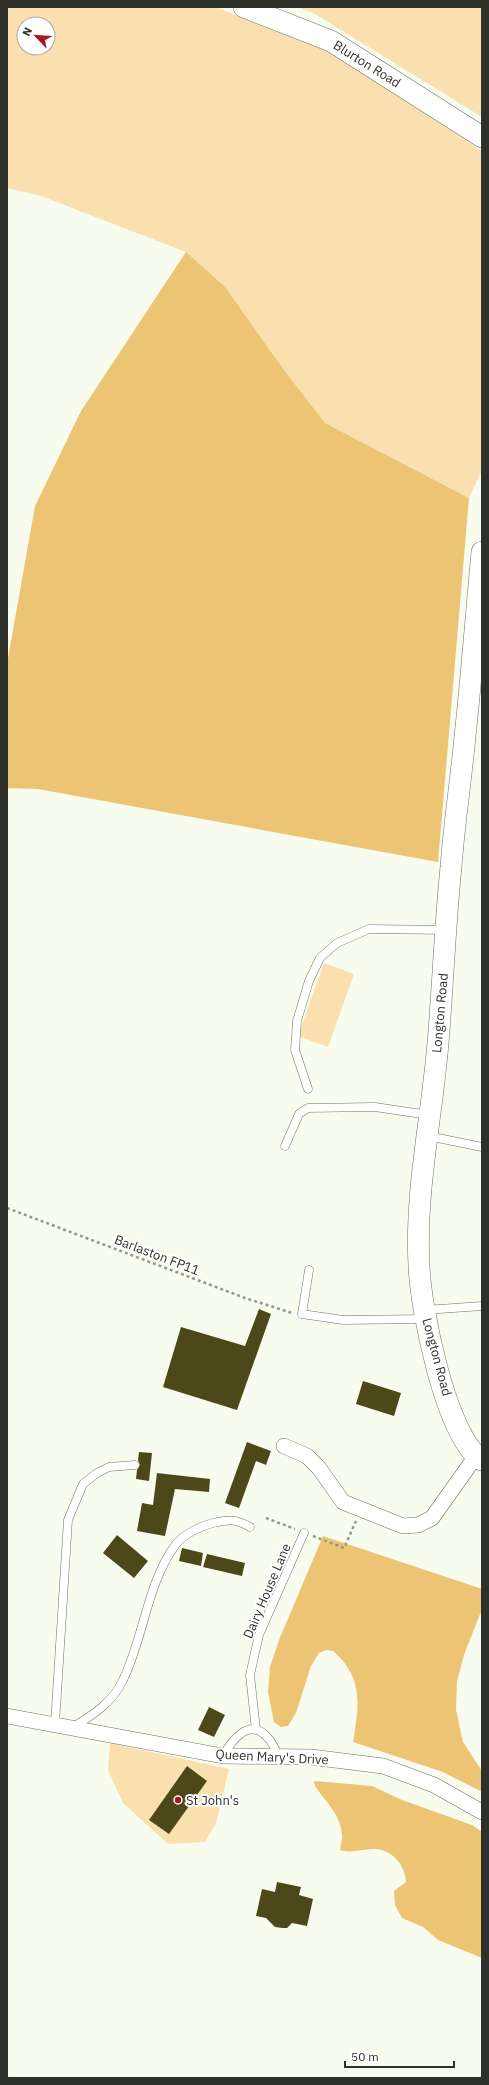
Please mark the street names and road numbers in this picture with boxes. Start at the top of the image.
street label: Blurton Road [330,37,404,91]
street label: Longton Road [428,972,452,1054]
street label: Barlaston FP11 [112,1231,202,1279]
street label: Longton Road [418,1316,456,1398]
street label: Dairy House Lane [239,1541,295,1641]
street label: Queen Mary's Drive [215,1746,329,1768]

